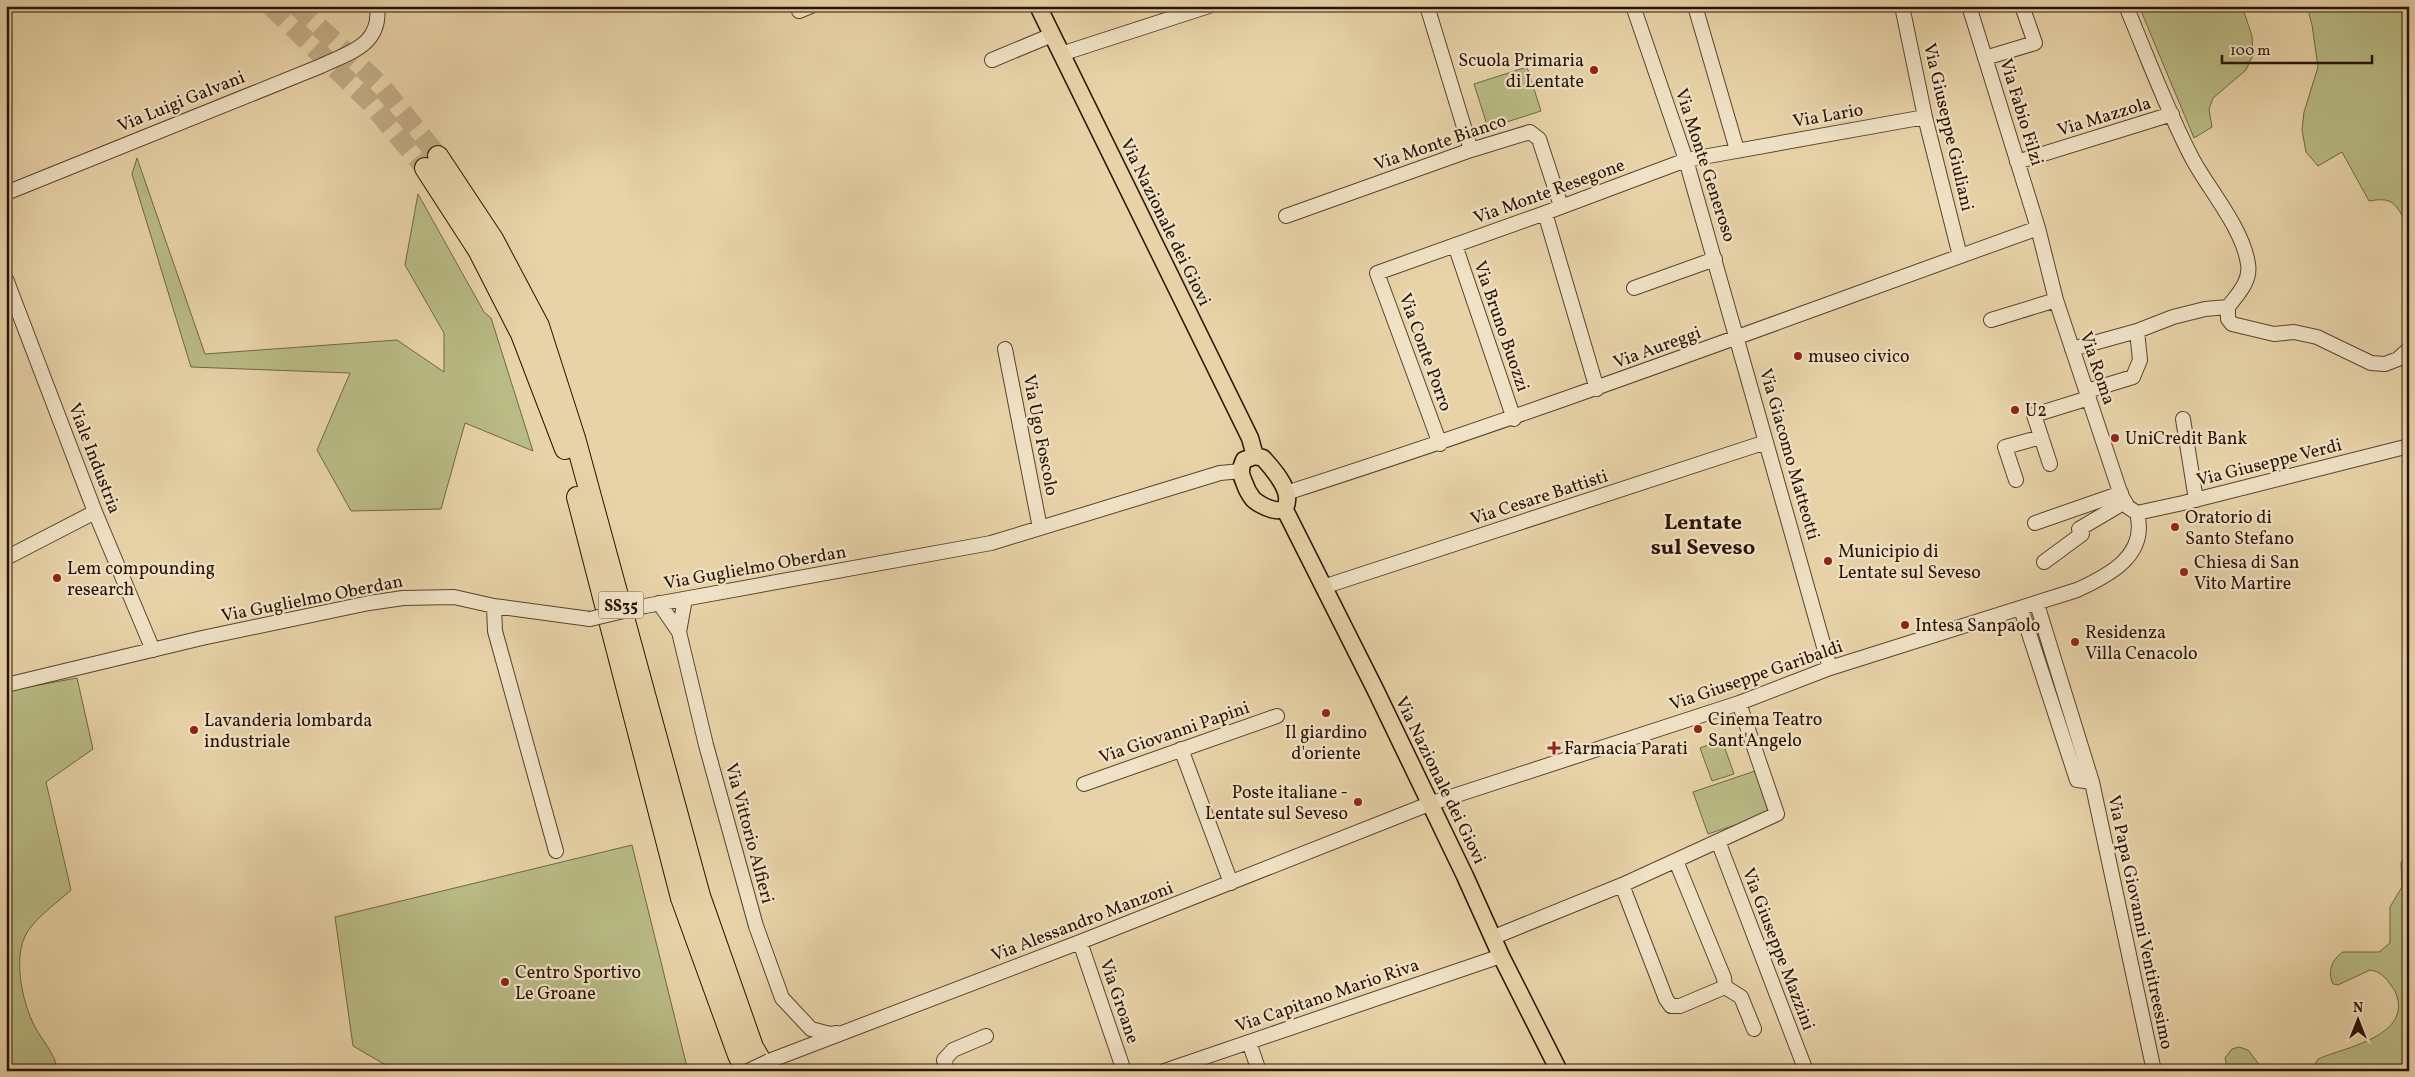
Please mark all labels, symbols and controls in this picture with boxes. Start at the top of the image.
scale bar [2222,32,2372,64]
street label: Via Giuseppe Giuliani [1916,41,1979,214]
text: 100 m [2230,41,2270,62]
place label: Scuola Primaria di Lentate [1458,49,1584,95]
street label: Via Fabio Filzi [1992,56,2049,169]
marker: Scuola Primaria di Lentate [1588,64,1600,76]
street label: Via Luigi Galvani [114,65,249,139]
street label: Via Monte Generoso [1668,86,1741,245]
street label: Via Mazzola [2054,91,2154,144]
street label: Via Lario [1791,98,1865,135]
street label: Via Monte Bianco [1371,109,1510,178]
street label: Via Nazionale dei Giovi [1113,135,1216,311]
street label: Via Monte Resegone [1470,153,1629,231]
street label: Via Bruno Buozzi [1467,258,1535,395]
street label: Via Conte Porro [1392,290,1458,415]
street label: Via Aureggi [1610,321,1705,376]
street label: Via Roma [2072,329,2121,408]
place label: museo civico [1808,345,1910,370]
marker: museo civico [1792,350,1804,362]
street label: Via Giacomo Matteotti [1752,366,1825,543]
street label: Via Ugo Foscolo [1016,373,1064,498]
place label: U2 [2025,399,2047,424]
street label: Viale Industria [61,400,126,518]
marker: U2 [2009,404,2021,416]
place label: UniCredit Bank [2125,427,2248,452]
marker: UniCredit Bank [2109,432,2121,444]
street label: Via Giuseppe Verdi [2194,433,2345,494]
street label: Via Cesare Battisti [1467,464,1611,532]
place label: Oratorio di Santo Stefano [2185,506,2294,552]
district label: Lentate sul Seveso [1651,508,1755,564]
marker: Oratorio di Santo Stefano [2169,521,2181,533]
street label: Via Guglielmo Oberdan [662,540,849,597]
place label: Municipio di Lentate sul Seveso [1838,540,1981,586]
place label: Chiesa di San Vito Martire [2194,551,2300,597]
marker: Municipio di Lentate sul Seveso [1822,555,1834,567]
place label: Lem compounding research [67,557,215,603]
marker: Chiesa di San Vito Martire [2178,566,2190,578]
street label: Via Guglielmo Oberdan [219,570,406,629]
marker: Lem compounding research [51,572,63,584]
road number: SS35 [598,592,644,618]
place label: Intesa Sanpaolo [1915,614,2040,639]
marker: Intesa Sanpaolo [1899,619,1911,631]
place label: Residenza Villa Cenacolo [2085,621,2198,667]
street label: Via Giuseppe Garibaldi [1666,635,1847,718]
marker: Residenza Villa Cenacolo [2069,636,2081,648]
street label: Via Nazionale dei Giovi [1388,693,1491,869]
street label: Via Giovanni Papini [1096,696,1253,771]
marker: Il giardino d'oriente [1320,707,1332,719]
place label: Cinema Teatro Sant'Angelo [1708,708,1822,754]
place label: Lavanderia lombarda industriale [204,709,372,755]
place label: Il giardino d'oriente [1285,721,1367,767]
marker: Cinema Teatro Sant'Angelo [1692,723,1704,735]
marker: Lavanderia lombarda industriale [188,724,200,736]
place label: Farmacia Parati [1564,737,1688,762]
marker: Farmacia Parati [1548,742,1560,754]
street label: Via Vittorio Alfieri [718,760,779,906]
place label: Poste italiane - Lentate sul Seveso [1205,781,1348,827]
street label: Via Papa Giovanni Ventitreesimo [2100,793,2179,1052]
marker: Poste italiane - Lentate sul Seveso [1352,796,1364,808]
street label: Via Giuseppe Mazzini [1735,865,1820,1035]
street label: Via Alessandro Manzoni [988,876,1177,969]
street label: Via Capitano Mario Riva [1232,953,1423,1040]
street label: Via Groane [1092,956,1145,1047]
place label: Centro Sportivo Le Groane [515,961,641,1007]
marker: Centro Sportivo Le Groane [499,976,511,988]
north arrow [2332,994,2382,1044]
text: N [2353,999,2363,1018]

